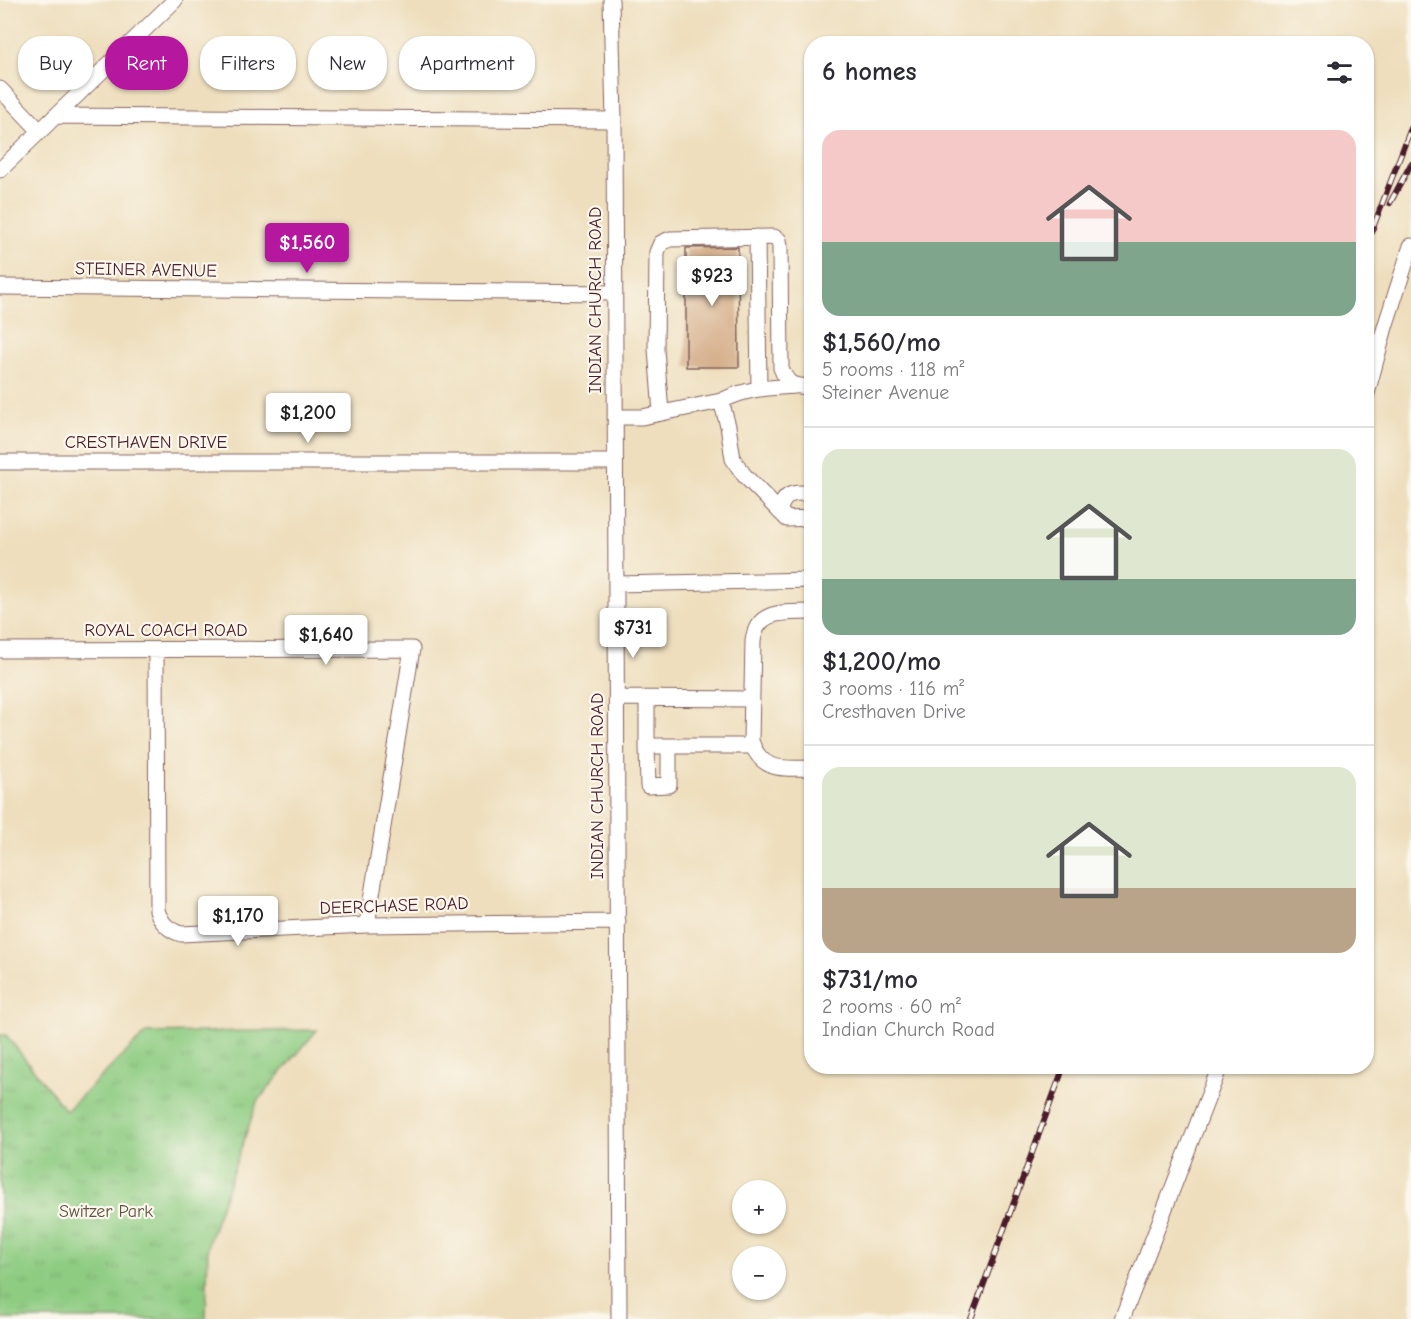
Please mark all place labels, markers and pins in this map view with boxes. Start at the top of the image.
pin: $1,560 [258,223,356,274]
pin: $923 [676,256,748,307]
pin: $1,200 [259,393,357,444]
pin: $731 [597,608,669,659]
pin: $1,640 [277,615,375,666]
pin: $1,170 [189,896,287,947]

